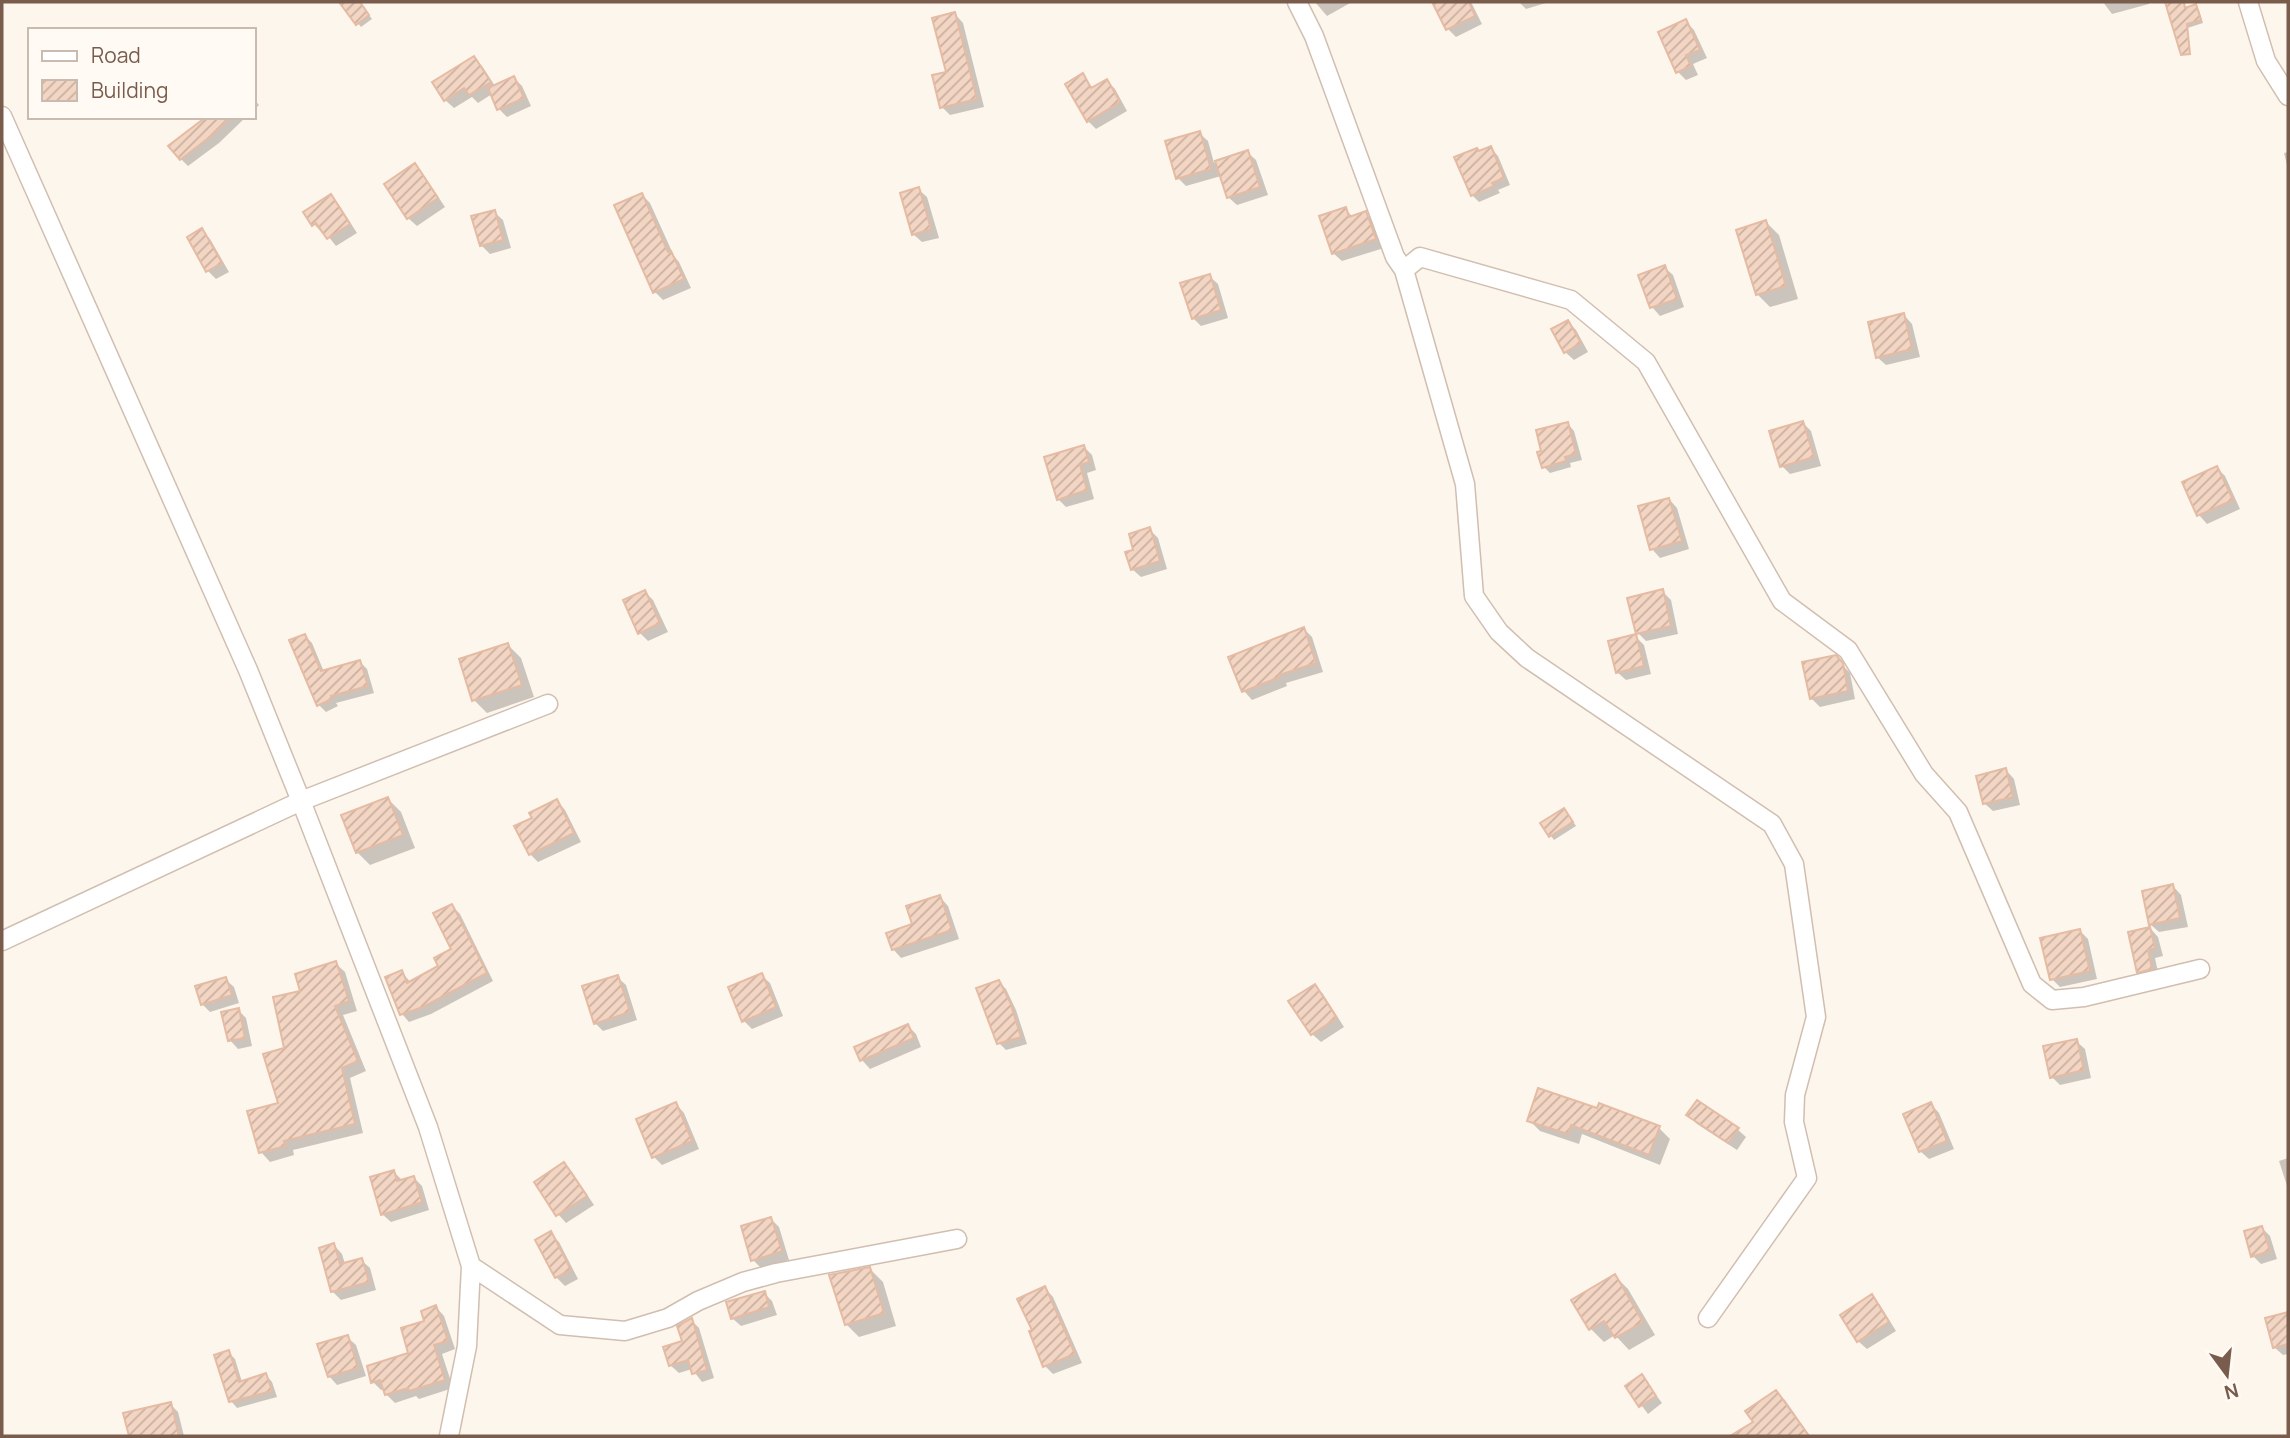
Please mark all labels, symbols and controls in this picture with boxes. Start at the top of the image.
legend [28,28,256,119]
text: Road [91,41,141,69]
text: Building [91,76,168,104]
north arrow [2192,1340,2262,1410]
text: N [2221,1377,2241,1406]

